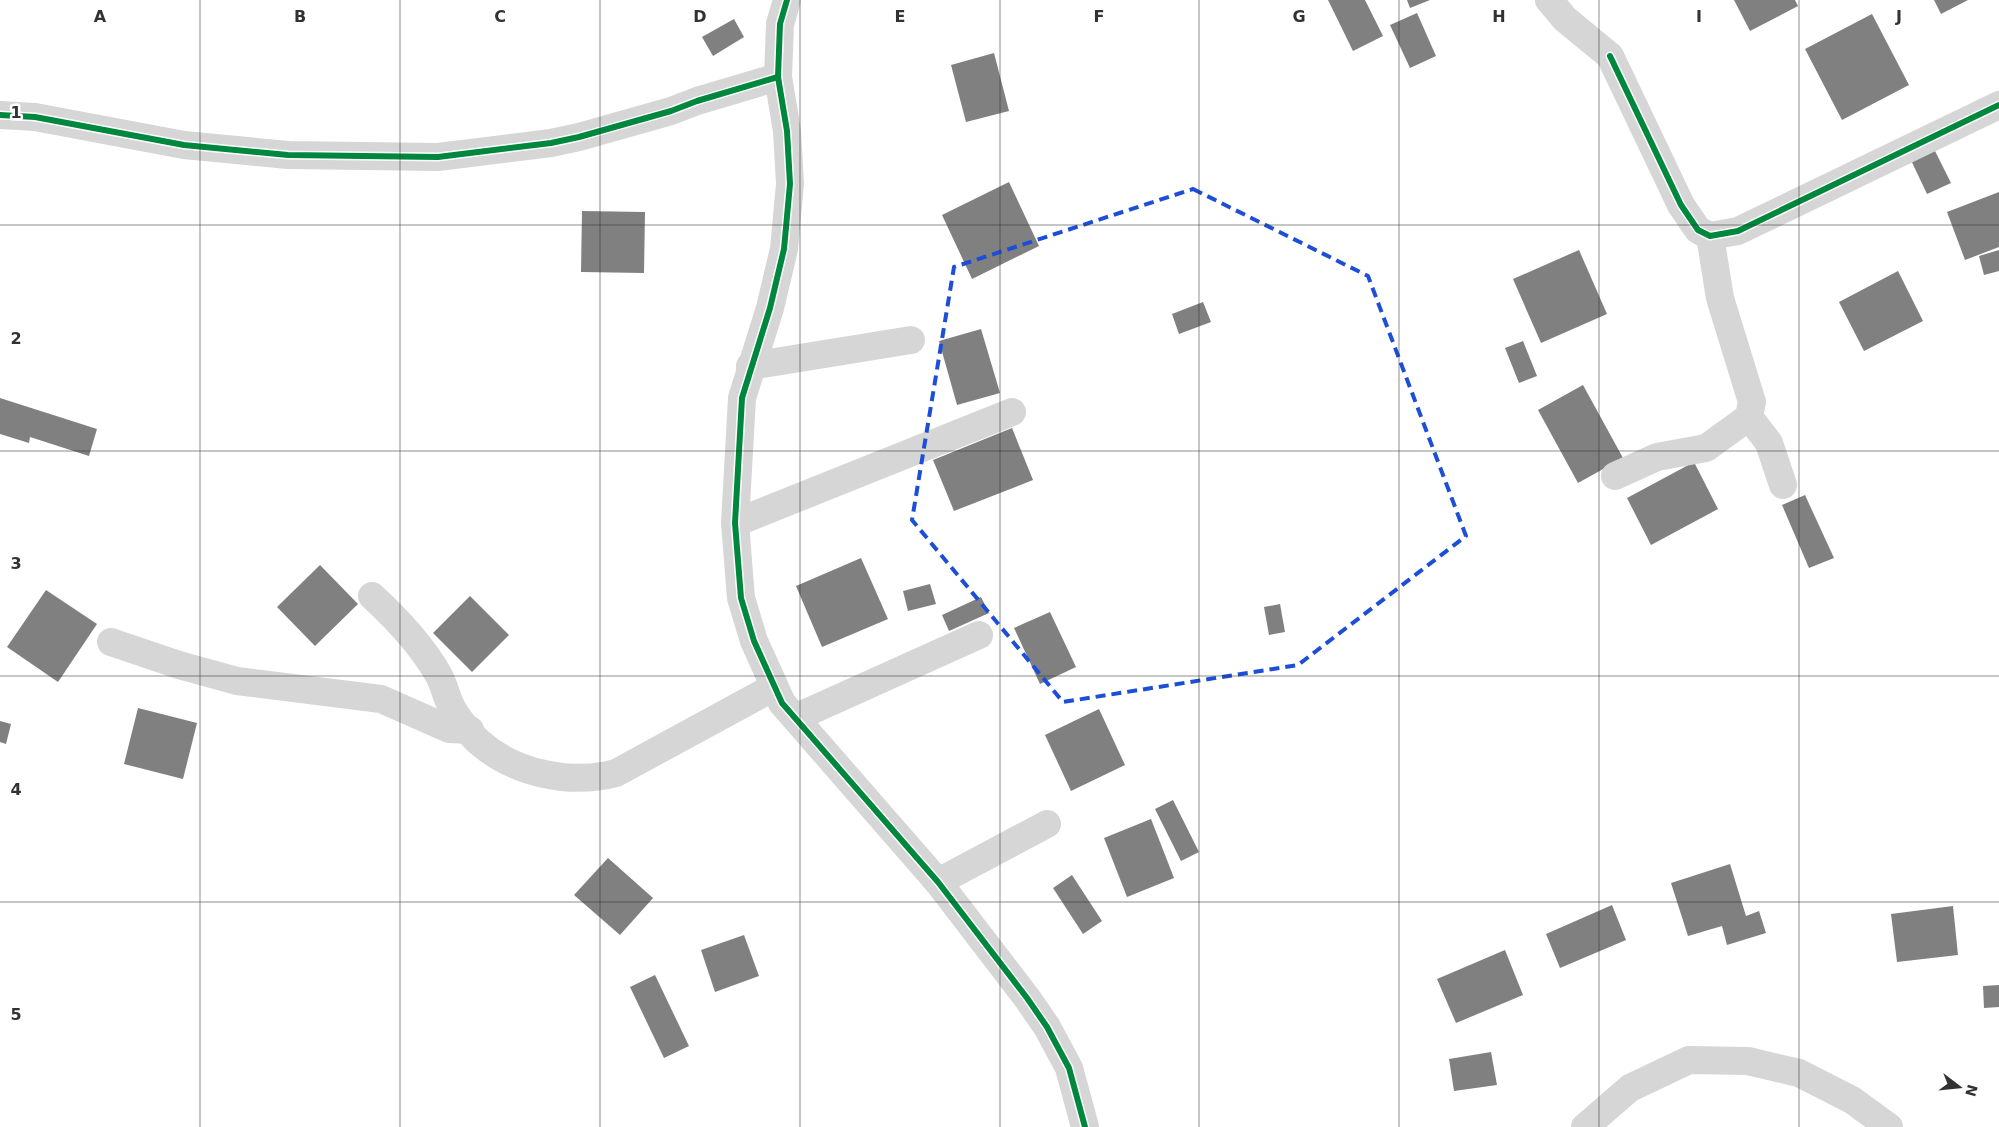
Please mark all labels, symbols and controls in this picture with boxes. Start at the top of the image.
text: A [94,7,107,26]
text: B [294,7,306,26]
text: C [494,7,506,26]
text: D [693,7,707,26]
text: E [895,7,905,26]
text: F [1094,7,1104,26]
text: G [1292,7,1306,26]
text: H [1492,7,1506,26]
text: I [1696,7,1702,26]
text: J [1895,7,1902,26]
text: 1 [10,103,22,122]
text: 2 [10,329,22,348]
text: 3 [10,554,22,573]
text: 4 [10,780,22,799]
text: 5 [10,1005,22,1024]
north arrow [1934,1062,1984,1112]
text: N [1962,1083,1981,1098]

